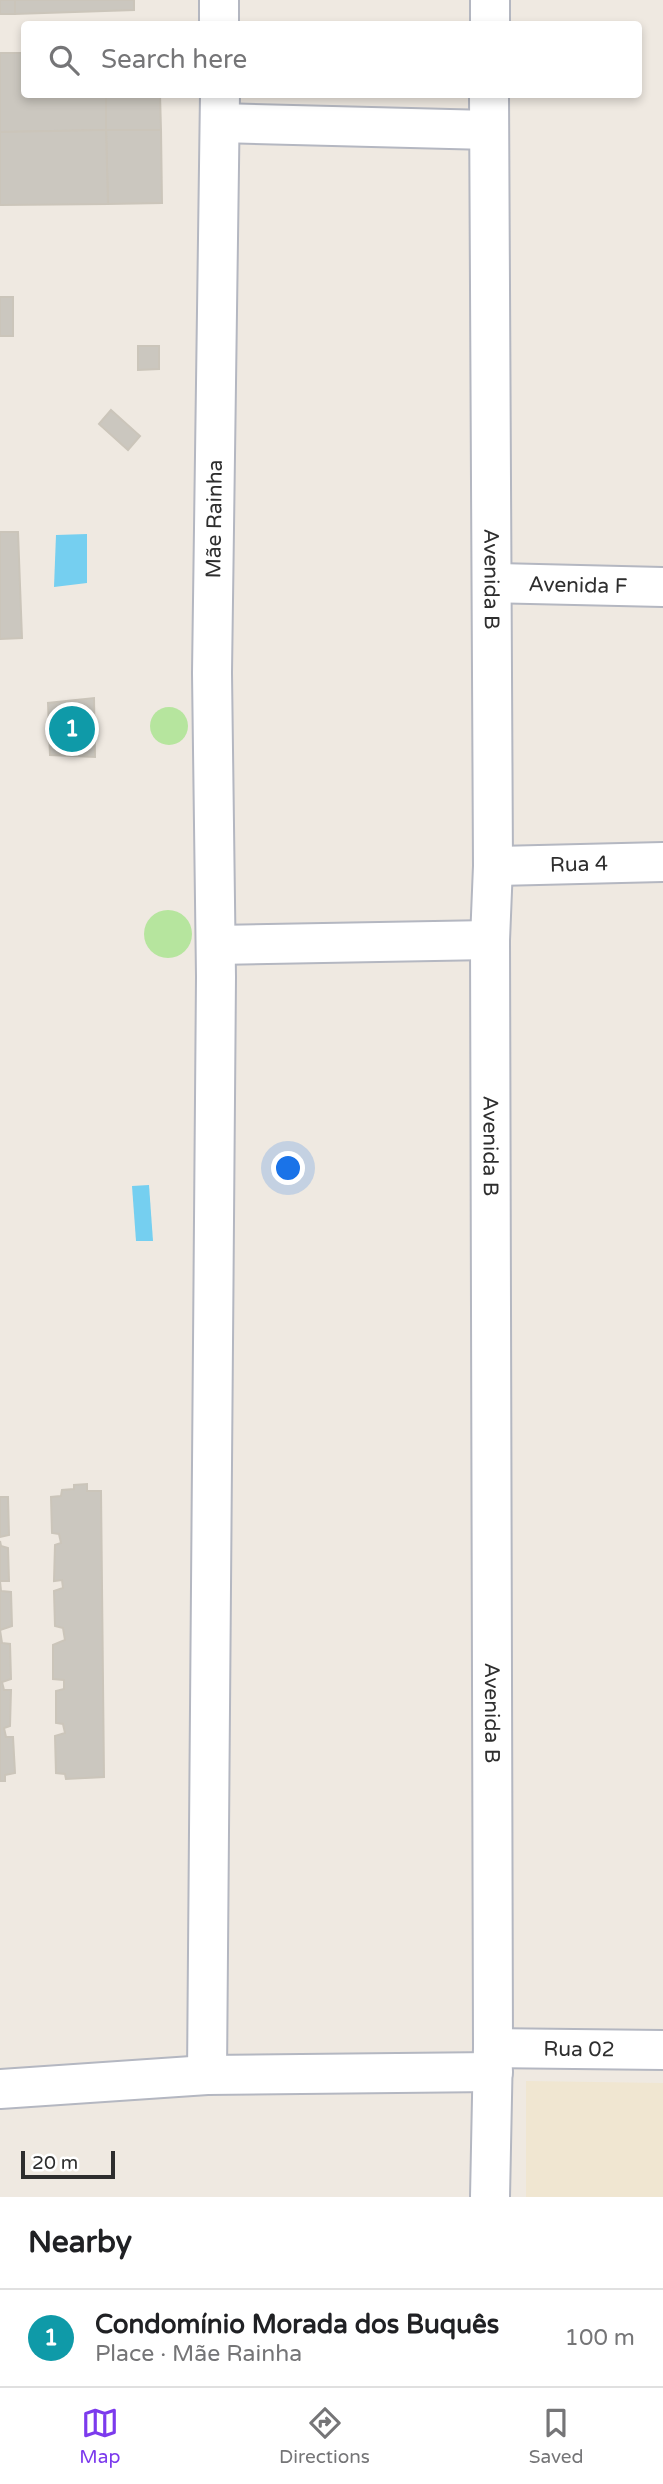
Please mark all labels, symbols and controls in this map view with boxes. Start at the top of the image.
search box [21,21,642,98]
icon: search [45,41,83,79]
text: Search here [101,44,247,75]
street label: Mãe Rainha [201,459,227,579]
street label: Avenida B [479,528,504,630]
street label: Avenida F [528,571,628,599]
pin: 1 [49,703,95,755]
street label: Rua 4 [550,851,608,877]
street label: Avenida B [478,1095,503,1196]
your location [271,1151,305,1185]
street label: Avenida B [479,1662,505,1763]
street label: Rua 02 [543,2036,615,2062]
scale bar [21,2148,116,2180]
text: 20 m [32,2152,78,2174]
text: Nearby [28,2224,132,2261]
text: Condomínio Morada dos Buquês [95,2309,499,2340]
text: 1 [44,2324,58,2352]
text: 100 m [565,2324,635,2352]
text: Place · Mãe Rainha [95,2340,302,2368]
tab: Map [79,2404,120,2468]
tab: Directions [279,2404,370,2468]
tab: Saved [529,2404,584,2468]

